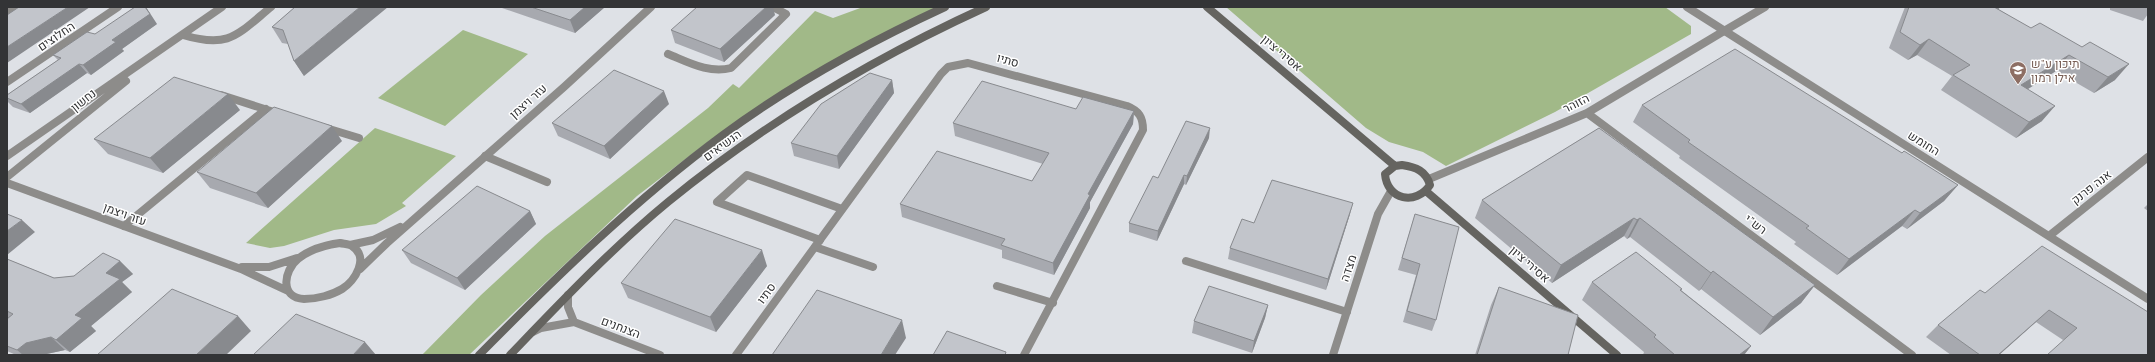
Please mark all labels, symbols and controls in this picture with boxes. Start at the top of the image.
street label: החלוצים [34,18,78,54]
street label: אסירי ציון [1259,32,1306,75]
street label: סתיו [995,50,1021,70]
place label: תיכון ע"ש אילן רמון [2031,56,2080,85]
school or university icon: תיכון ע"ש אילן רמון [2008,60,2028,85]
street label: עזר ויצמן [506,80,550,122]
street label: נחשון [67,85,99,115]
street label: הזוהר [1560,90,1592,116]
street label: הנשיאים [700,126,744,164]
street label: החומש [1905,127,1943,159]
street label: אנה פרנק [2068,166,2114,207]
street label: עזר ויצמן [101,199,149,229]
street label: רש"י [1742,211,1770,237]
street label: אסירי ציון [1507,242,1553,286]
street label: מצדה [1337,253,1359,283]
street label: סתיו [753,280,779,306]
street label: הצנחנים [599,313,643,341]

